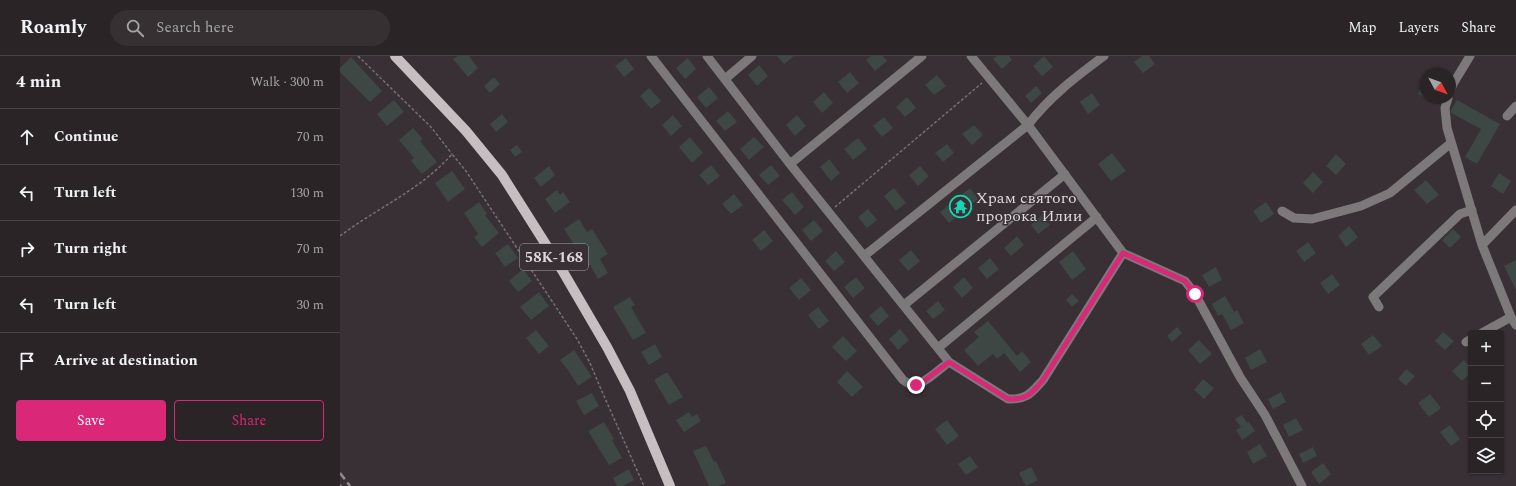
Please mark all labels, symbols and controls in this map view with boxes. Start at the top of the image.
search box [110,10,390,46]
text: Roamly [20,13,86,42]
text: Search here [156,16,234,39]
icon: search [124,17,146,39]
text: Map [1348,17,1377,38]
text: Layers [1399,17,1439,38]
text: Share [1461,17,1496,38]
north arrow [1420,68,1456,104]
text: 4 min [16,69,61,95]
text: Walk · 300 m [250,72,324,92]
text: Continue [54,125,119,148]
icon: ahead [16,126,38,148]
text: 70 m [297,127,324,147]
text: Turn left [54,181,116,204]
icon: left [16,182,38,204]
text: 130 m [290,183,324,203]
place label: Храм святого пророка Илии [976,186,1082,228]
temple icon: Храм святого пророка Илии [947,193,973,219]
text: Turn right [54,237,127,260]
icon: right [16,238,38,260]
text: 70 m [297,239,324,259]
road number: 58К-168 [520,244,588,270]
route start [1186,285,1204,303]
text: Turn left [54,293,116,316]
icon: left [16,294,38,316]
text: 30 m [297,295,324,315]
map controls [1468,330,1504,474]
button: + [1468,330,1504,366]
text: Arrive at destination [54,349,198,372]
icon: arrive [16,350,38,372]
button: − [1468,366,1504,402]
route end [907,376,925,394]
button: Save [16,400,166,441]
button: Share [174,400,324,441]
button: locate [1468,402,1504,438]
button: layers [1468,438,1504,474]

